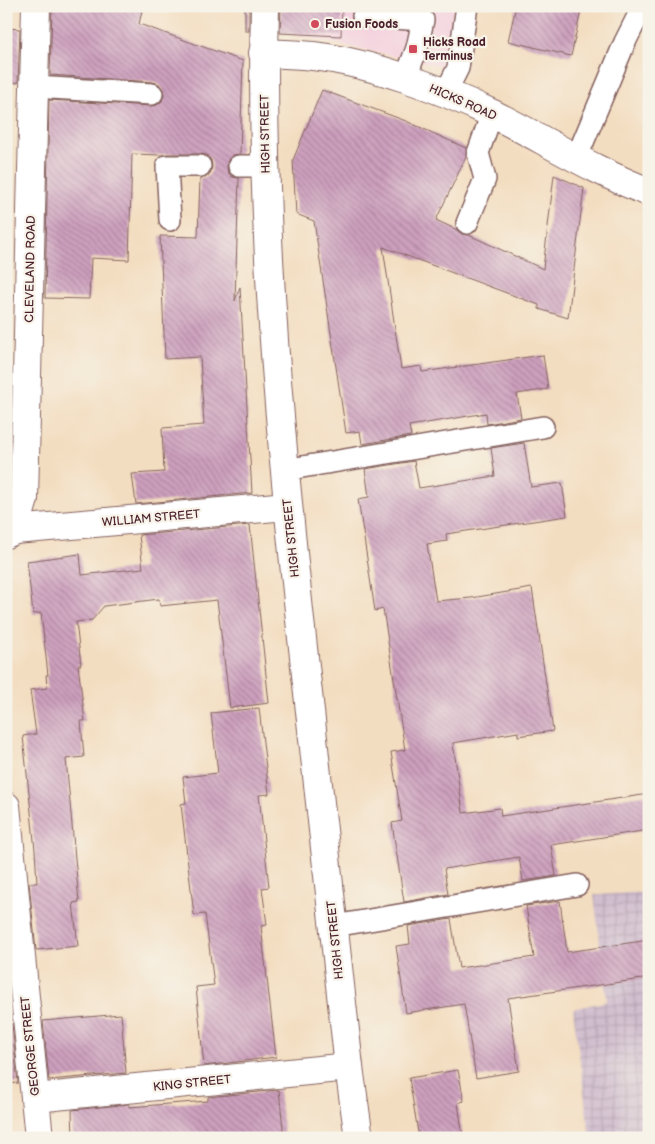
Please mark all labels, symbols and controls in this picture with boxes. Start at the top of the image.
place label: Fusion Foods [325,17,398,32]
marker: Fusion Foods [309,18,321,30]
place label: Hicks Road Terminus [423,35,486,64]
marker: Hicks Road Terminus [407,43,419,55]
street label: HICKS ROAD [427,81,499,124]
street label: HIGH STREET [257,94,274,174]
street label: CLEVELAND ROAD [22,215,39,323]
street label: HIGH STREET [280,497,303,578]
street label: WILLIAM STREET [101,507,202,530]
street label: HIGH STREET [324,899,347,980]
street label: GEORGE STREET [18,995,43,1097]
street label: KING STREET [152,1072,233,1095]

